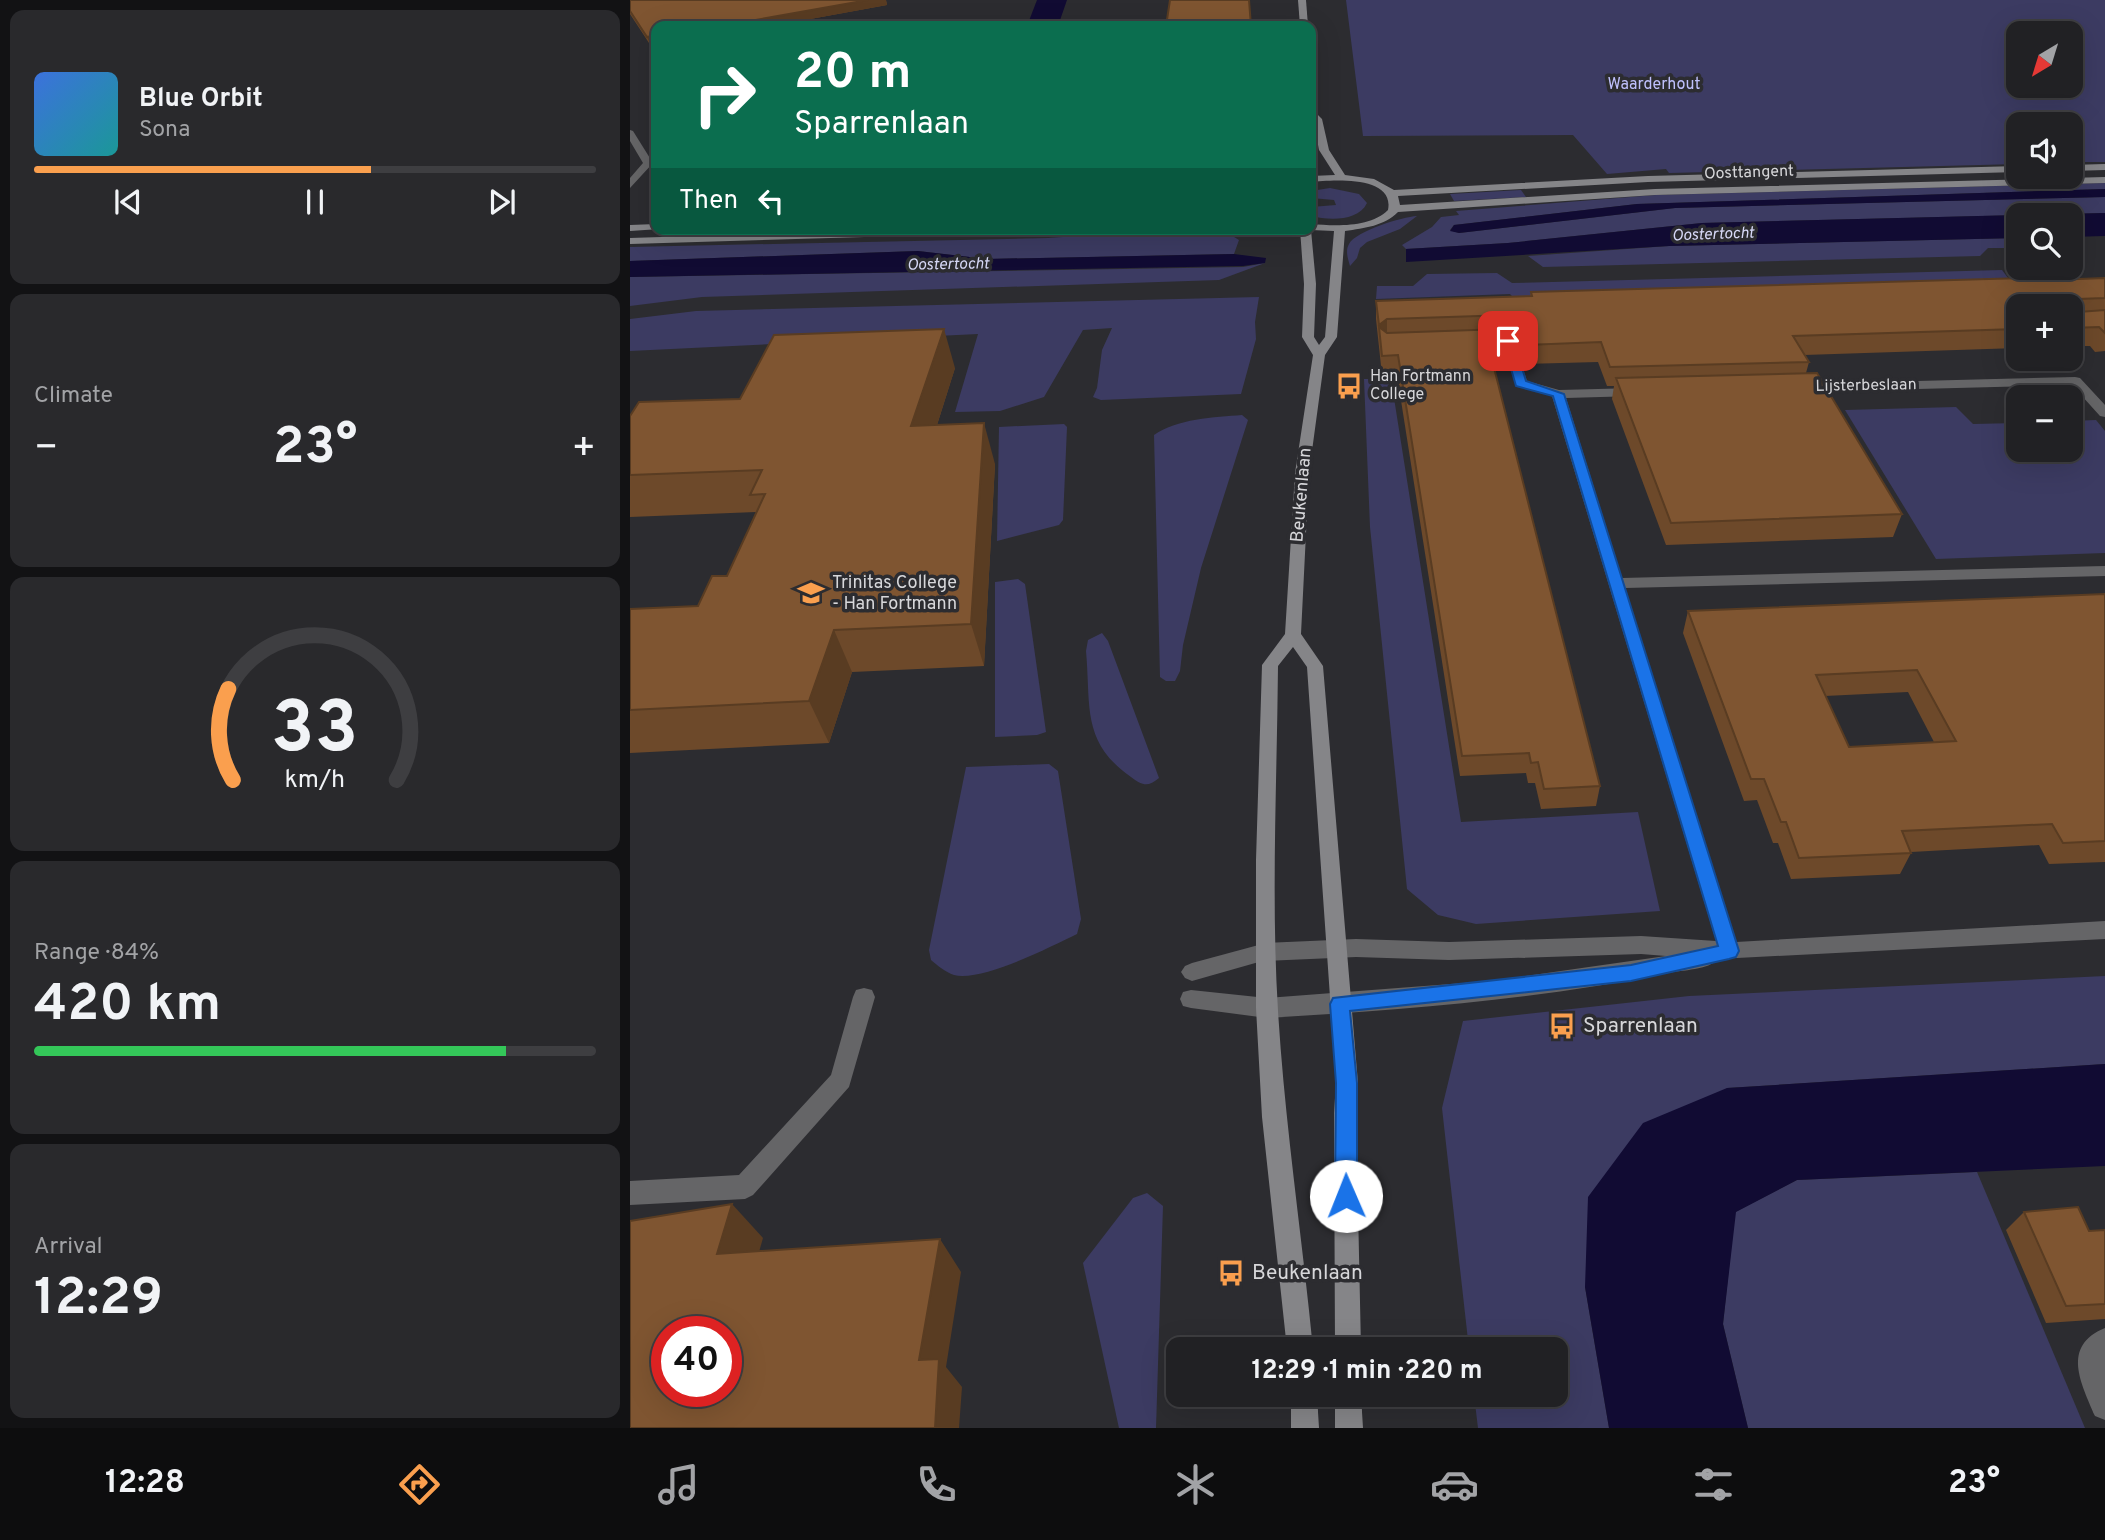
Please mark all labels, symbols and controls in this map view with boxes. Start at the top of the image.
north arrow [2006,21,2082,98]
map controls [2006,21,2083,462]
text: 20 m [794,44,911,106]
icon: right [679,49,770,140]
park label: Waarderhout [1607,75,1701,95]
text: Blue Orbit [139,83,263,116]
text: Sparrenlaan [794,105,969,145]
button: sound [2006,112,2083,189]
text: Sona [139,116,190,145]
street label: Oosttangent [1704,161,1794,185]
icon: left [752,182,790,220]
icon: previous [109,183,147,221]
icon: pause [296,183,334,221]
icon: next [483,183,521,221]
text: Then [679,185,738,218]
button: search [2006,203,2083,280]
water label: Oostertocht [1672,224,1756,246]
water label: Oostertocht [907,254,991,276]
button: + [2006,294,2083,371]
pin [1478,311,1538,371]
icon: arrive [1489,322,1527,360]
place label: Han Fortmann College [1370,367,1471,405]
bus stop icon: Han Fortmann College [1334,371,1364,401]
street label: Lijsterbeslaan [1815,375,1917,397]
text: Climate [34,382,113,411]
button: − [2006,385,2083,462]
text: 23° [273,416,357,482]
text: − [34,425,59,474]
text: + [571,425,596,474]
street label: Beukenlaan [1286,447,1318,543]
place label: Trinitas College - Han Fortmann [832,572,957,616]
school or university icon: Trinitas College - Han Fortmann [796,578,826,608]
text: 33 [271,686,359,778]
text: km/h [285,765,345,797]
text: Range · 84% [34,939,159,968]
text: 420 km [34,973,221,1039]
bus stop icon: Sparrenlaan [1547,1011,1577,1041]
place label: Sparrenlaan [1583,1013,1698,1040]
position arrow [1309,1159,1383,1233]
text: Arrival [34,1233,103,1262]
bus stop icon: Beukenlaan [1216,1258,1246,1288]
place label: Beukenlaan [1252,1260,1363,1287]
text: 12:29 [34,1267,163,1333]
speed limit sign: 40 [651,1316,742,1407]
text: 12:29 · 1 min · 220 m [1251,1355,1483,1388]
icon: directions [395,1460,444,1509]
icon: music [654,1460,703,1509]
icon: phone [912,1460,961,1509]
icon: climate [1171,1460,1220,1509]
icon: car [1430,1460,1479,1509]
icon: filters [1689,1460,1738,1509]
text: 12:28 [105,1464,185,1504]
text: 23° [1948,1464,2000,1504]

